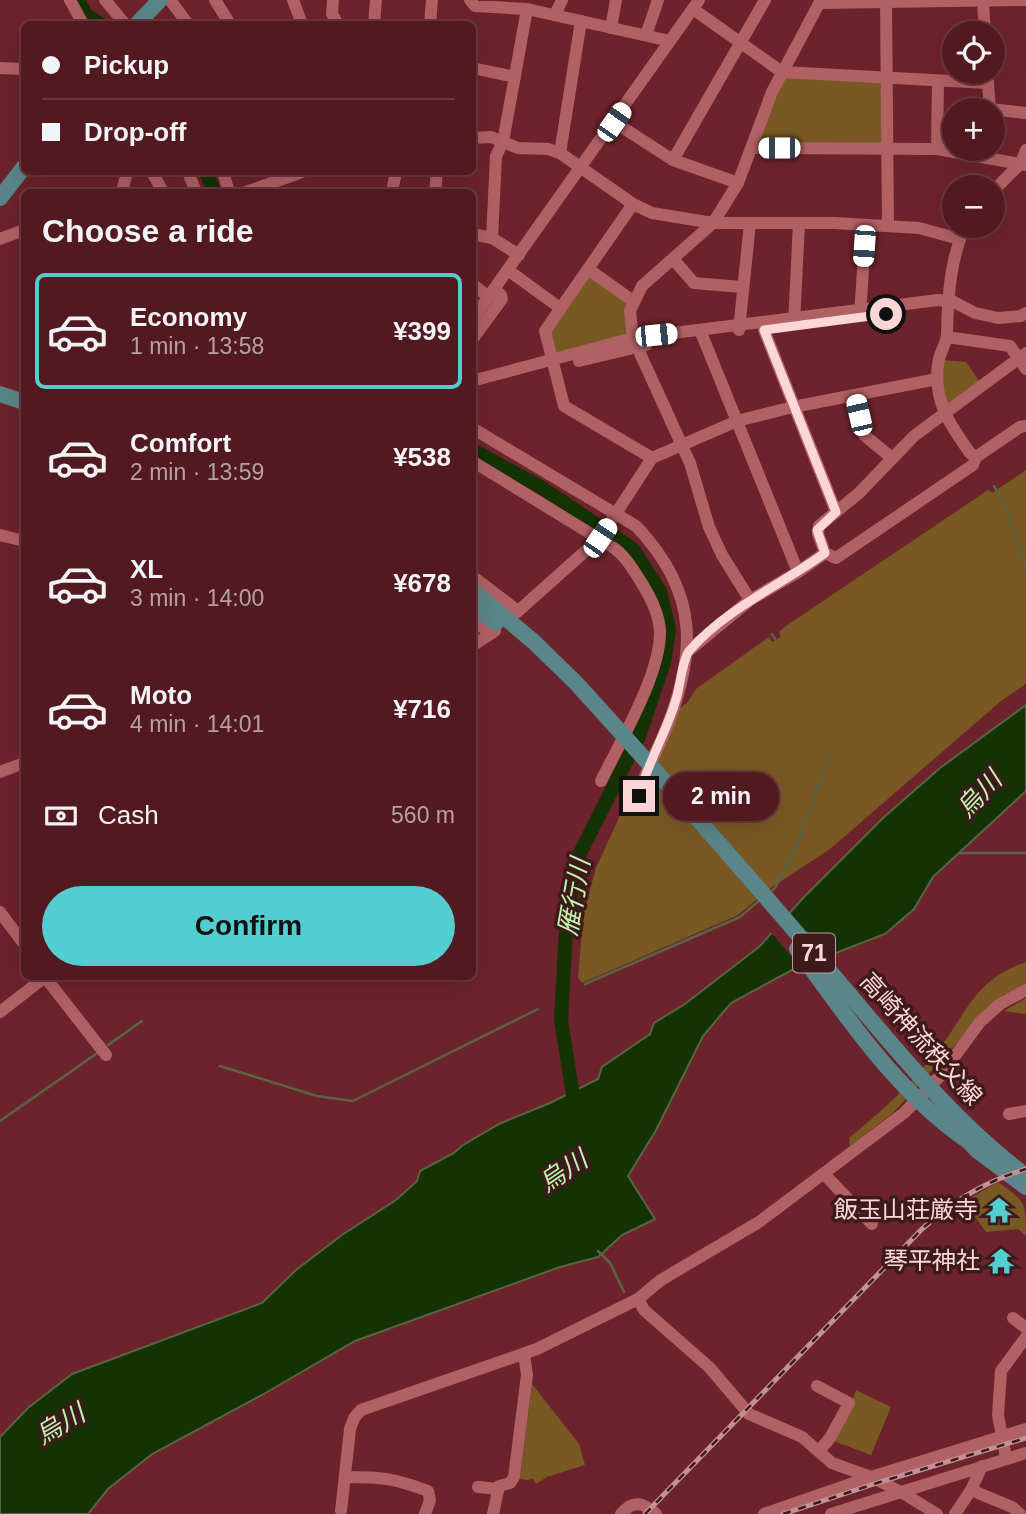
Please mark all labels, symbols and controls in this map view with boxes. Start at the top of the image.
map controls [942,21,1005,238]
button: locate [942,21,1005,84]
text: Pickup [84,50,169,80]
button: + [942,98,1005,161]
car [594,99,635,145]
text: Drop-off [84,117,187,147]
car [759,138,801,159]
button: − [942,175,1005,238]
text: Choose a ride [42,213,254,249]
car [853,224,876,268]
route start [870,298,902,330]
icon: car [46,300,109,363]
text: Economy [130,302,247,332]
text: ¥399 [393,316,451,346]
car [635,322,678,348]
text: 1 min · 13:58 [130,333,264,359]
car [845,392,874,438]
icon: car [46,426,109,489]
text: Comfort [130,428,231,458]
text: ¥538 [393,442,451,472]
text: 2 min · 13:59 [130,459,264,485]
car [580,515,621,561]
icon: car [46,552,109,615]
text: XL [130,554,163,584]
text: ¥678 [393,568,451,598]
text: 3 min · 14:00 [130,585,264,611]
icon: car [46,678,109,741]
text: Moto [130,680,192,710]
text: ¥716 [393,694,451,724]
text: 4 min · 14:01 [130,711,264,737]
water label: 烏川 [950,763,1010,823]
callout: 2 min [664,772,779,820]
route end [623,780,655,812]
text: 2 min [691,783,751,809]
icon: cash [42,797,80,835]
text: Cash [98,800,159,830]
text: 560 m [391,802,455,828]
water label: 雁行川 [552,853,596,938]
button: Confirm [42,886,455,966]
road number: 71 [793,934,835,972]
street label: 高崎神流秩父線 [855,967,988,1110]
water label: 烏川 [533,1142,595,1198]
temple icon: 飯玉山荘厳寺 [984,1195,1014,1225]
place label: 飯玉山荘厳寺 [834,1196,978,1223]
temple icon: 琴平神社 [986,1246,1016,1276]
place label: 琴平神社 [884,1247,980,1274]
water label: 烏川 [30,1396,93,1450]

